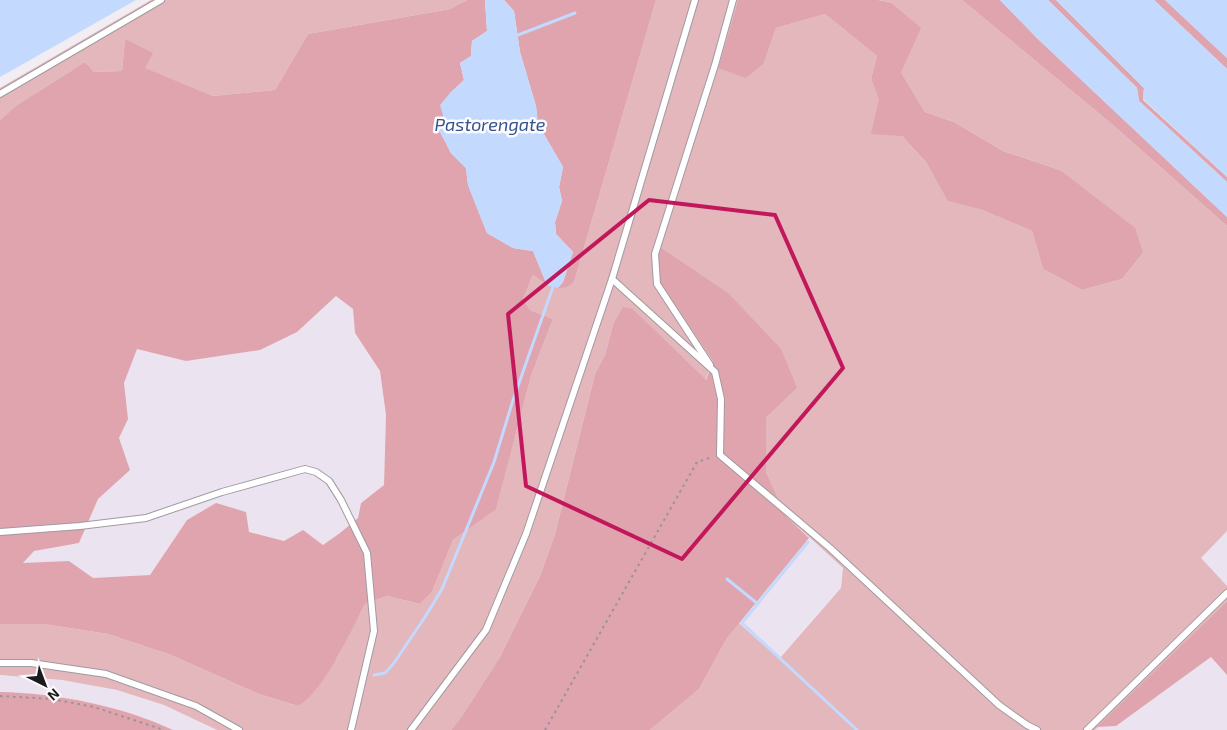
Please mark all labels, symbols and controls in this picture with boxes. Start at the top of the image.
water label: Pastorengate [434,113,546,135]
north arrow [20,660,70,710]
text: N [45,685,63,705]

